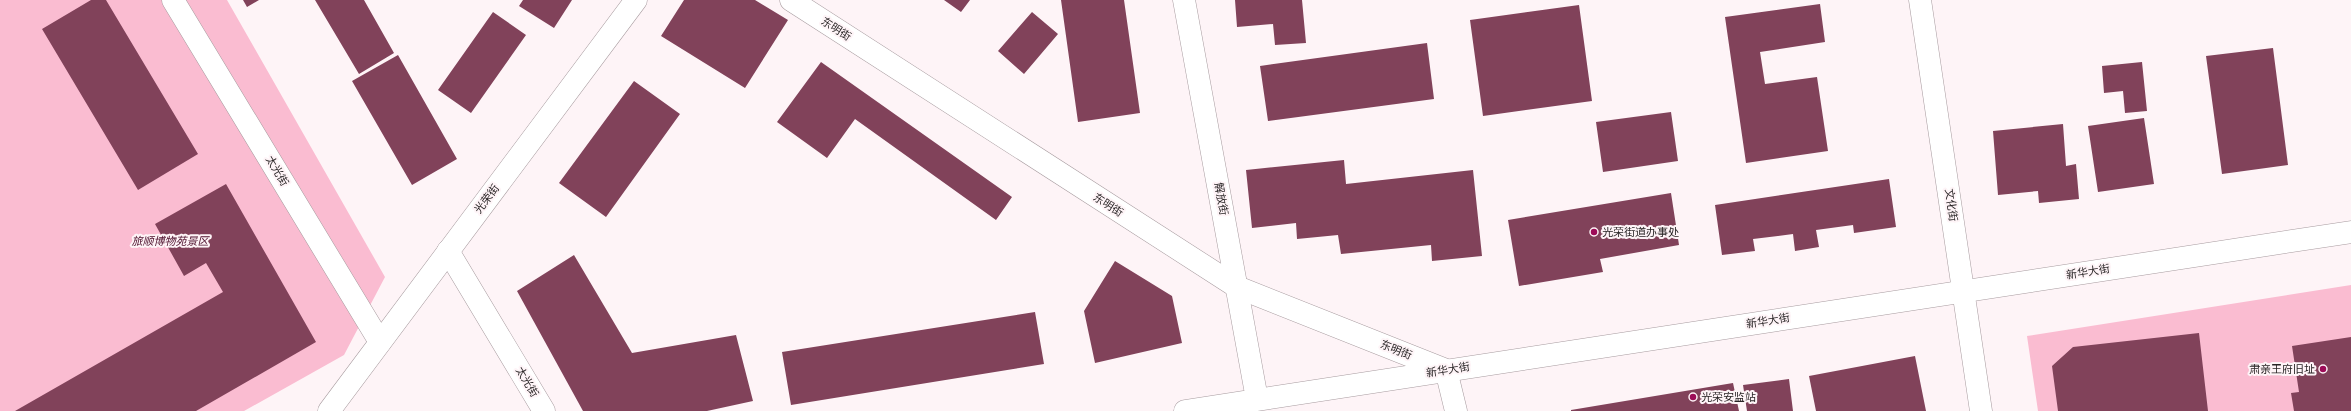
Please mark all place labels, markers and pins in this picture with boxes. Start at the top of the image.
place label: 光荣街道办事处 [1602,225,1679,240]
marker: 光荣街道办事处 [1589,227,1599,237]
place label: 肃亲王府旧址 [2249,362,2315,377]
marker: 肃亲王府旧址 [2318,364,2328,374]
place label: 光荣安监站 [1701,390,1756,405]
marker: 光荣安监站 [1688,392,1698,402]

